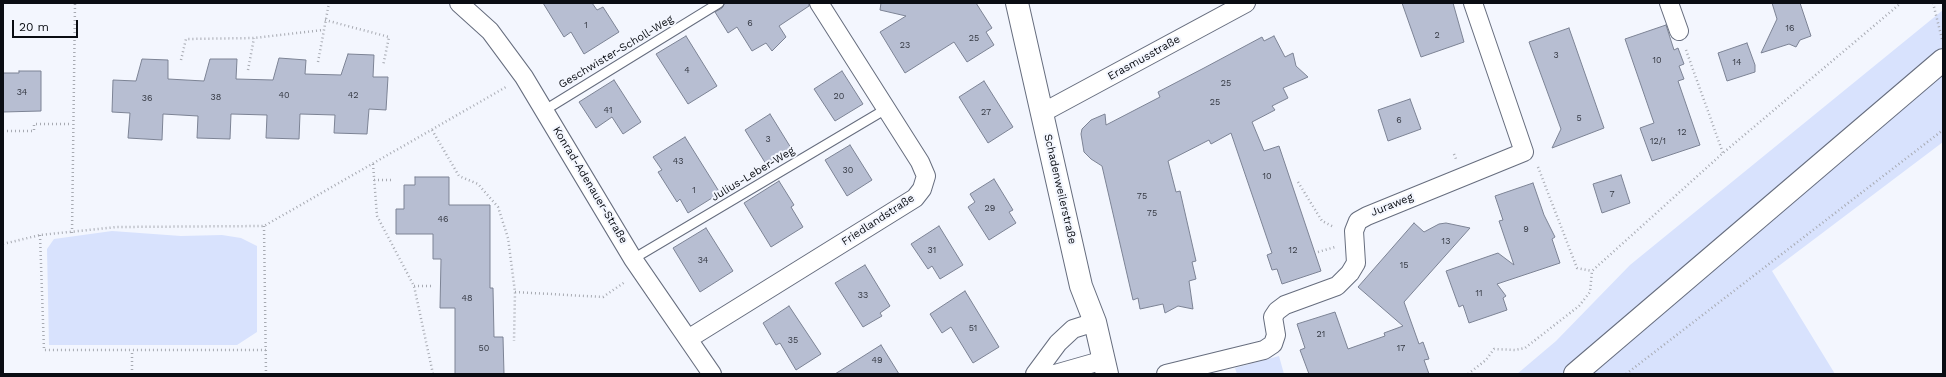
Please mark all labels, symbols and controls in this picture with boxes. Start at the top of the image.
scale bar [14,12,80,38]
street label: Geschwister-Scholl-Weg [556,13,676,91]
house number: 6 [747,18,753,28]
text: 20 m [19,20,49,34]
house number: 1 [584,20,588,30]
house number: 16 [1786,23,1794,33]
house number: 2 [1434,30,1440,40]
house number: 25 [969,33,979,43]
street label: Erasmusstraße [1106,33,1182,83]
house number: 23 [900,40,910,50]
house number: 3 [1553,50,1559,60]
house number: 10 [1652,55,1662,65]
house number: 14 [1732,57,1742,67]
house number: 4 [684,65,690,75]
house number: 25 [1221,78,1231,88]
house number: 34 [17,87,27,97]
house number: 40 [278,90,290,100]
house number: 42 [348,90,358,100]
house number: 20 [834,91,844,101]
house number: 38 [211,92,221,102]
house number: 36 [142,93,152,103]
house number: 25 [1210,97,1220,107]
house number: 41 [604,105,612,115]
house number: 27 [981,107,991,117]
house number: 5 [1576,113,1582,123]
house number: 6 [1396,115,1402,125]
street label: Konrad-Adenauer-Straße [550,124,630,246]
house number: 12 [1678,127,1686,137]
street label: Schadenweilerstraße [1041,133,1079,245]
house number: 3 [765,134,771,144]
house number: 12/1 [1650,136,1666,146]
street label: Julius-Leber-Weg [709,144,797,204]
house number: 43 [673,156,683,166]
house number: 30 [843,165,853,175]
house number: 10 [1262,171,1272,181]
house number: 1 [692,185,696,195]
house number: 7 [1609,189,1615,199]
house number: 75 [1137,191,1147,201]
street label: Juraweg [1369,191,1415,219]
street label: Friedlandstraße [839,192,917,248]
house number: 29 [985,203,995,213]
house number: 75 [1147,208,1157,218]
house number: 46 [438,214,448,224]
house number: 9 [1523,224,1529,234]
house number: 13 [1442,236,1450,246]
house number: 31 [928,245,936,255]
house number: 12 [1289,245,1297,255]
house number: 34 [698,255,708,265]
house number: 15 [1400,260,1408,270]
house number: 11 [1475,288,1483,298]
house number: 33 [858,290,868,300]
house number: 48 [461,293,473,303]
house number: 51 [969,323,977,333]
house number: 21 [1317,329,1325,339]
house number: 35 [788,335,798,345]
house number: 50 [479,343,489,353]
house number: 17 [1397,343,1405,353]
house number: 49 [871,355,883,365]

